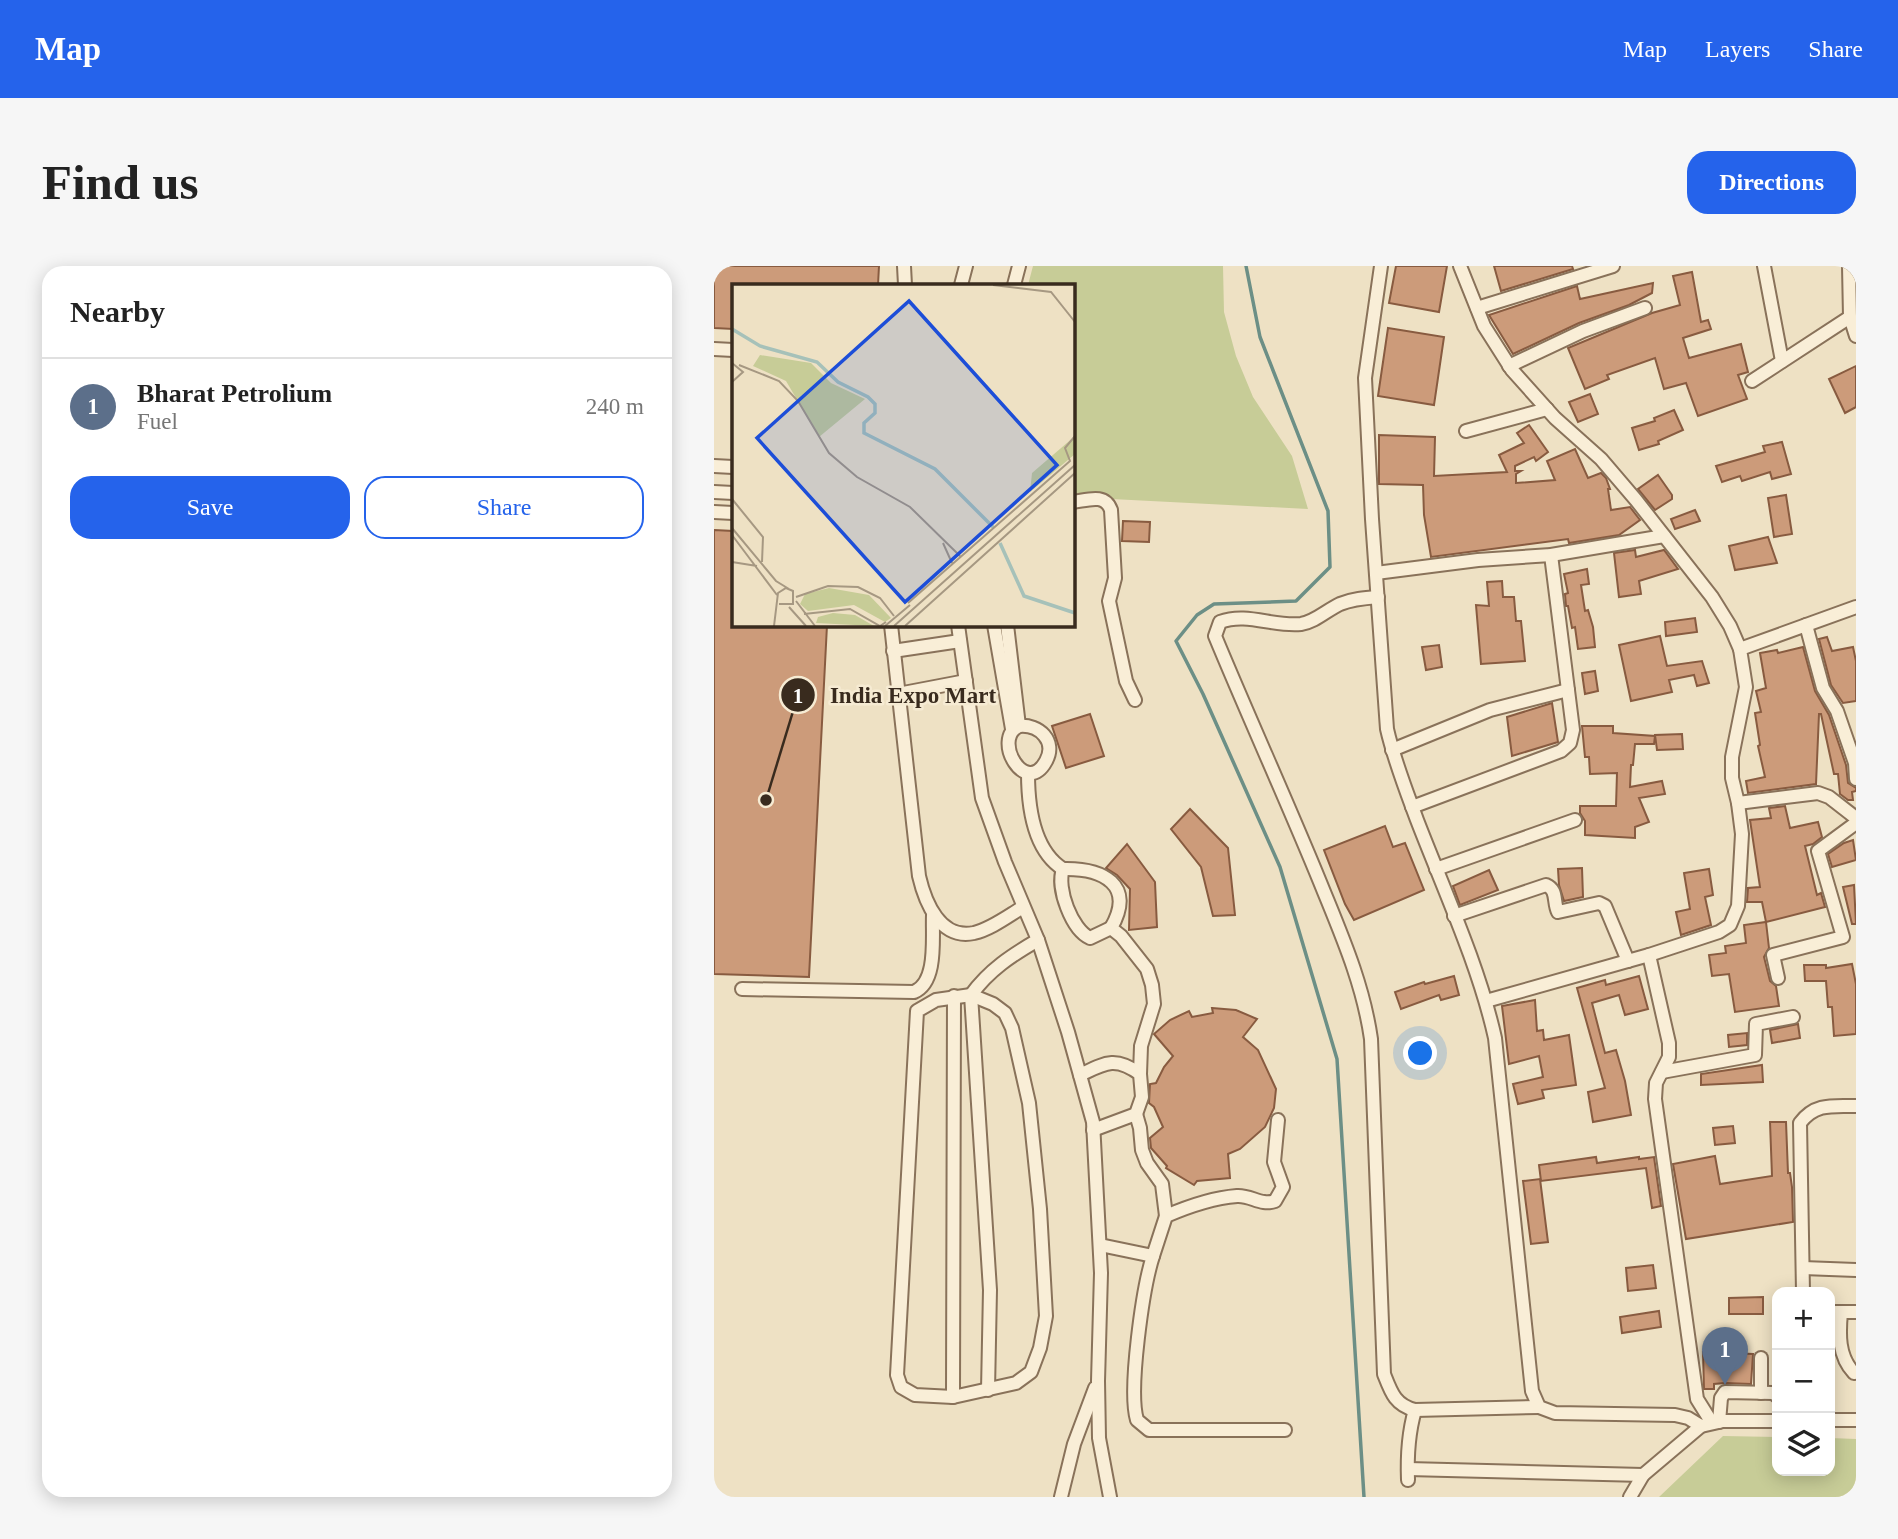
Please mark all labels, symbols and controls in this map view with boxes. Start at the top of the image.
text: Map [35,31,101,67]
text: Map [1623,36,1667,62]
text: Layers [1705,36,1770,62]
text: Share [1808,36,1863,62]
button: Directions [1687,151,1856,214]
text: Find us [42,155,199,210]
inset map [732,284,1074,626]
text: Nearby [70,295,165,328]
text: Bharat Petrolium [137,379,332,408]
text: 1 [87,394,99,419]
text: 240 m [586,394,644,419]
text: Fuel [137,409,178,434]
button: Save [70,476,350,539]
button: Share [364,476,644,539]
callout: India Expo Mart [780,673,1010,717]
text: India Expo Mart [830,683,996,708]
text: 1 [793,684,803,708]
your location [1403,1036,1437,1070]
map controls [1772,1287,1835,1476]
button: + [1772,1287,1835,1350]
pin: 1 [1702,1327,1748,1385]
button: − [1772,1350,1835,1413]
button: layers [1772,1413,1835,1476]

